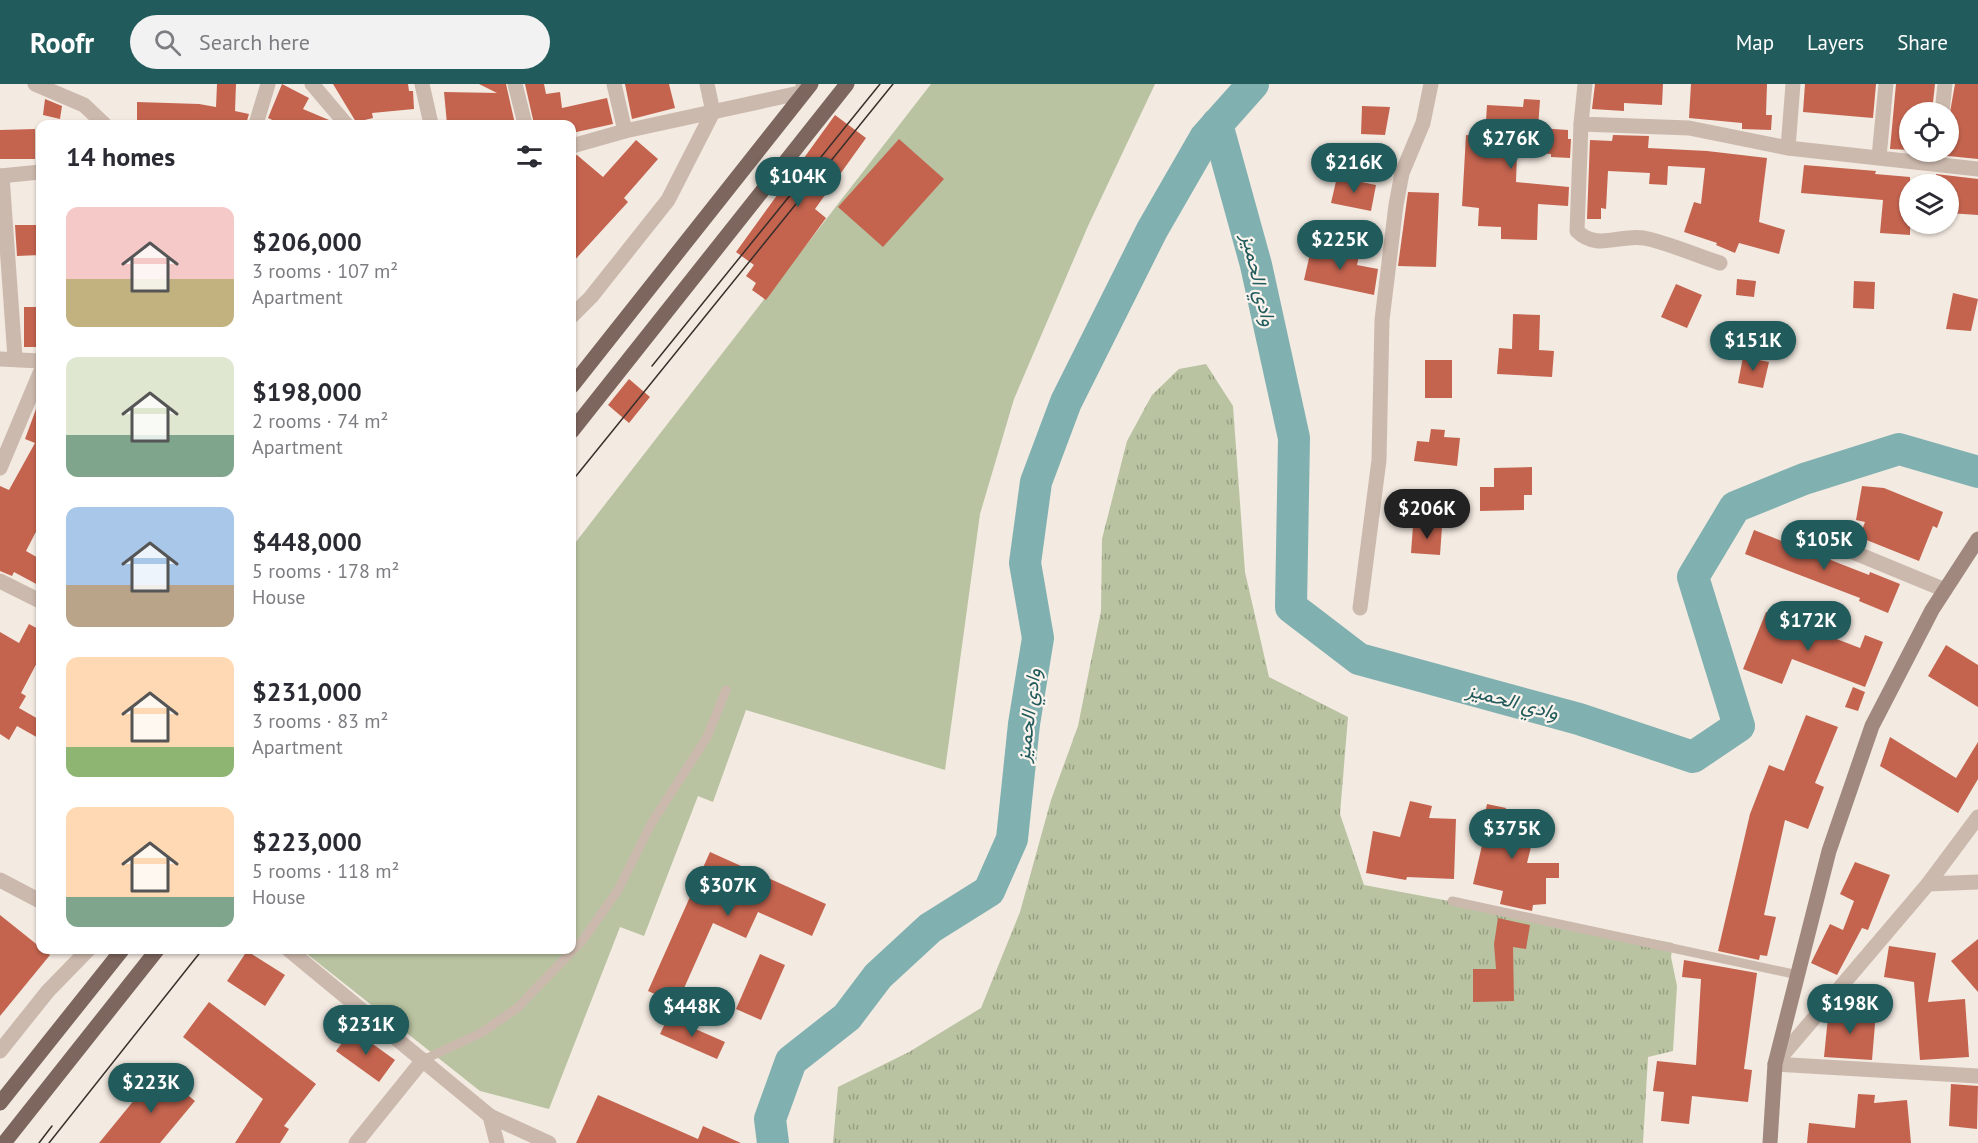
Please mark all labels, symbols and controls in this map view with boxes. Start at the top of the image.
search box [130,15,550,69]
text: Roofr [30,24,94,61]
icon: search [151,26,184,59]
text: Search here [199,28,310,56]
text: Map [1736,29,1774,56]
text: Layers [1807,29,1864,56]
text: Share [1897,29,1948,56]
map controls [1899,102,1959,234]
button: locate [1899,102,1959,162]
pin: $276K [1469,119,1553,170]
text: $276K [1482,125,1540,151]
text: 14 homes [66,140,175,173]
icon: filters [513,140,546,173]
pin: $216K [1312,143,1396,194]
text: $216K [1325,149,1383,175]
pin: $104K [756,157,840,208]
text: $104K [769,163,827,189]
button: layers [1899,174,1959,234]
pin: $225K [1298,220,1382,271]
text: $206,000 [252,225,362,258]
text: $225K [1311,226,1369,252]
water label: وادي الحميز [1232,229,1282,329]
icon: home [114,231,186,303]
text: 3 rooms · 107 m² [252,258,398,284]
text: Apartment [252,284,343,310]
pin: $151K [1711,321,1795,372]
text: $151K [1724,327,1782,353]
text: $198,000 [252,375,362,408]
icon: home [114,381,186,453]
text: 2 rooms · 74 m² [252,408,388,434]
text: Apartment [252,434,343,460]
pin: $206K [1385,489,1469,540]
text: $206K [1398,495,1456,521]
pin: $105K [1782,520,1866,571]
text: $448,000 [252,525,362,558]
text: $105K [1795,526,1853,552]
icon: home [114,531,186,603]
text: 5 rooms · 178 m² [252,558,399,584]
text: House [252,584,306,610]
pin: $172K [1766,601,1850,652]
text: $172K [1779,607,1837,633]
water label: وادي الحميز [1009,667,1050,765]
text: $231,000 [252,675,362,708]
water label: وادي الحميز [1462,676,1562,729]
icon: home [114,681,186,753]
text: 3 rooms · 83 m² [252,708,388,734]
text: Apartment [252,734,343,760]
pin: $375K [1470,809,1554,860]
text: $375K [1483,815,1541,841]
text: $223,000 [252,825,362,858]
icon: home [114,831,186,903]
text: 5 rooms · 118 m² [252,858,399,884]
pin: $307K [686,866,770,917]
text: $307K [699,872,757,898]
text: House [252,884,306,910]
pin: $198K [1808,984,1892,1035]
pin: $448K [650,987,734,1038]
text: $198K [1821,990,1879,1016]
text: $448K [663,993,721,1019]
pin: $231K [324,1005,408,1056]
text: $231K [337,1011,395,1037]
pin: $223K [109,1063,193,1114]
text: $223K [122,1069,180,1095]

